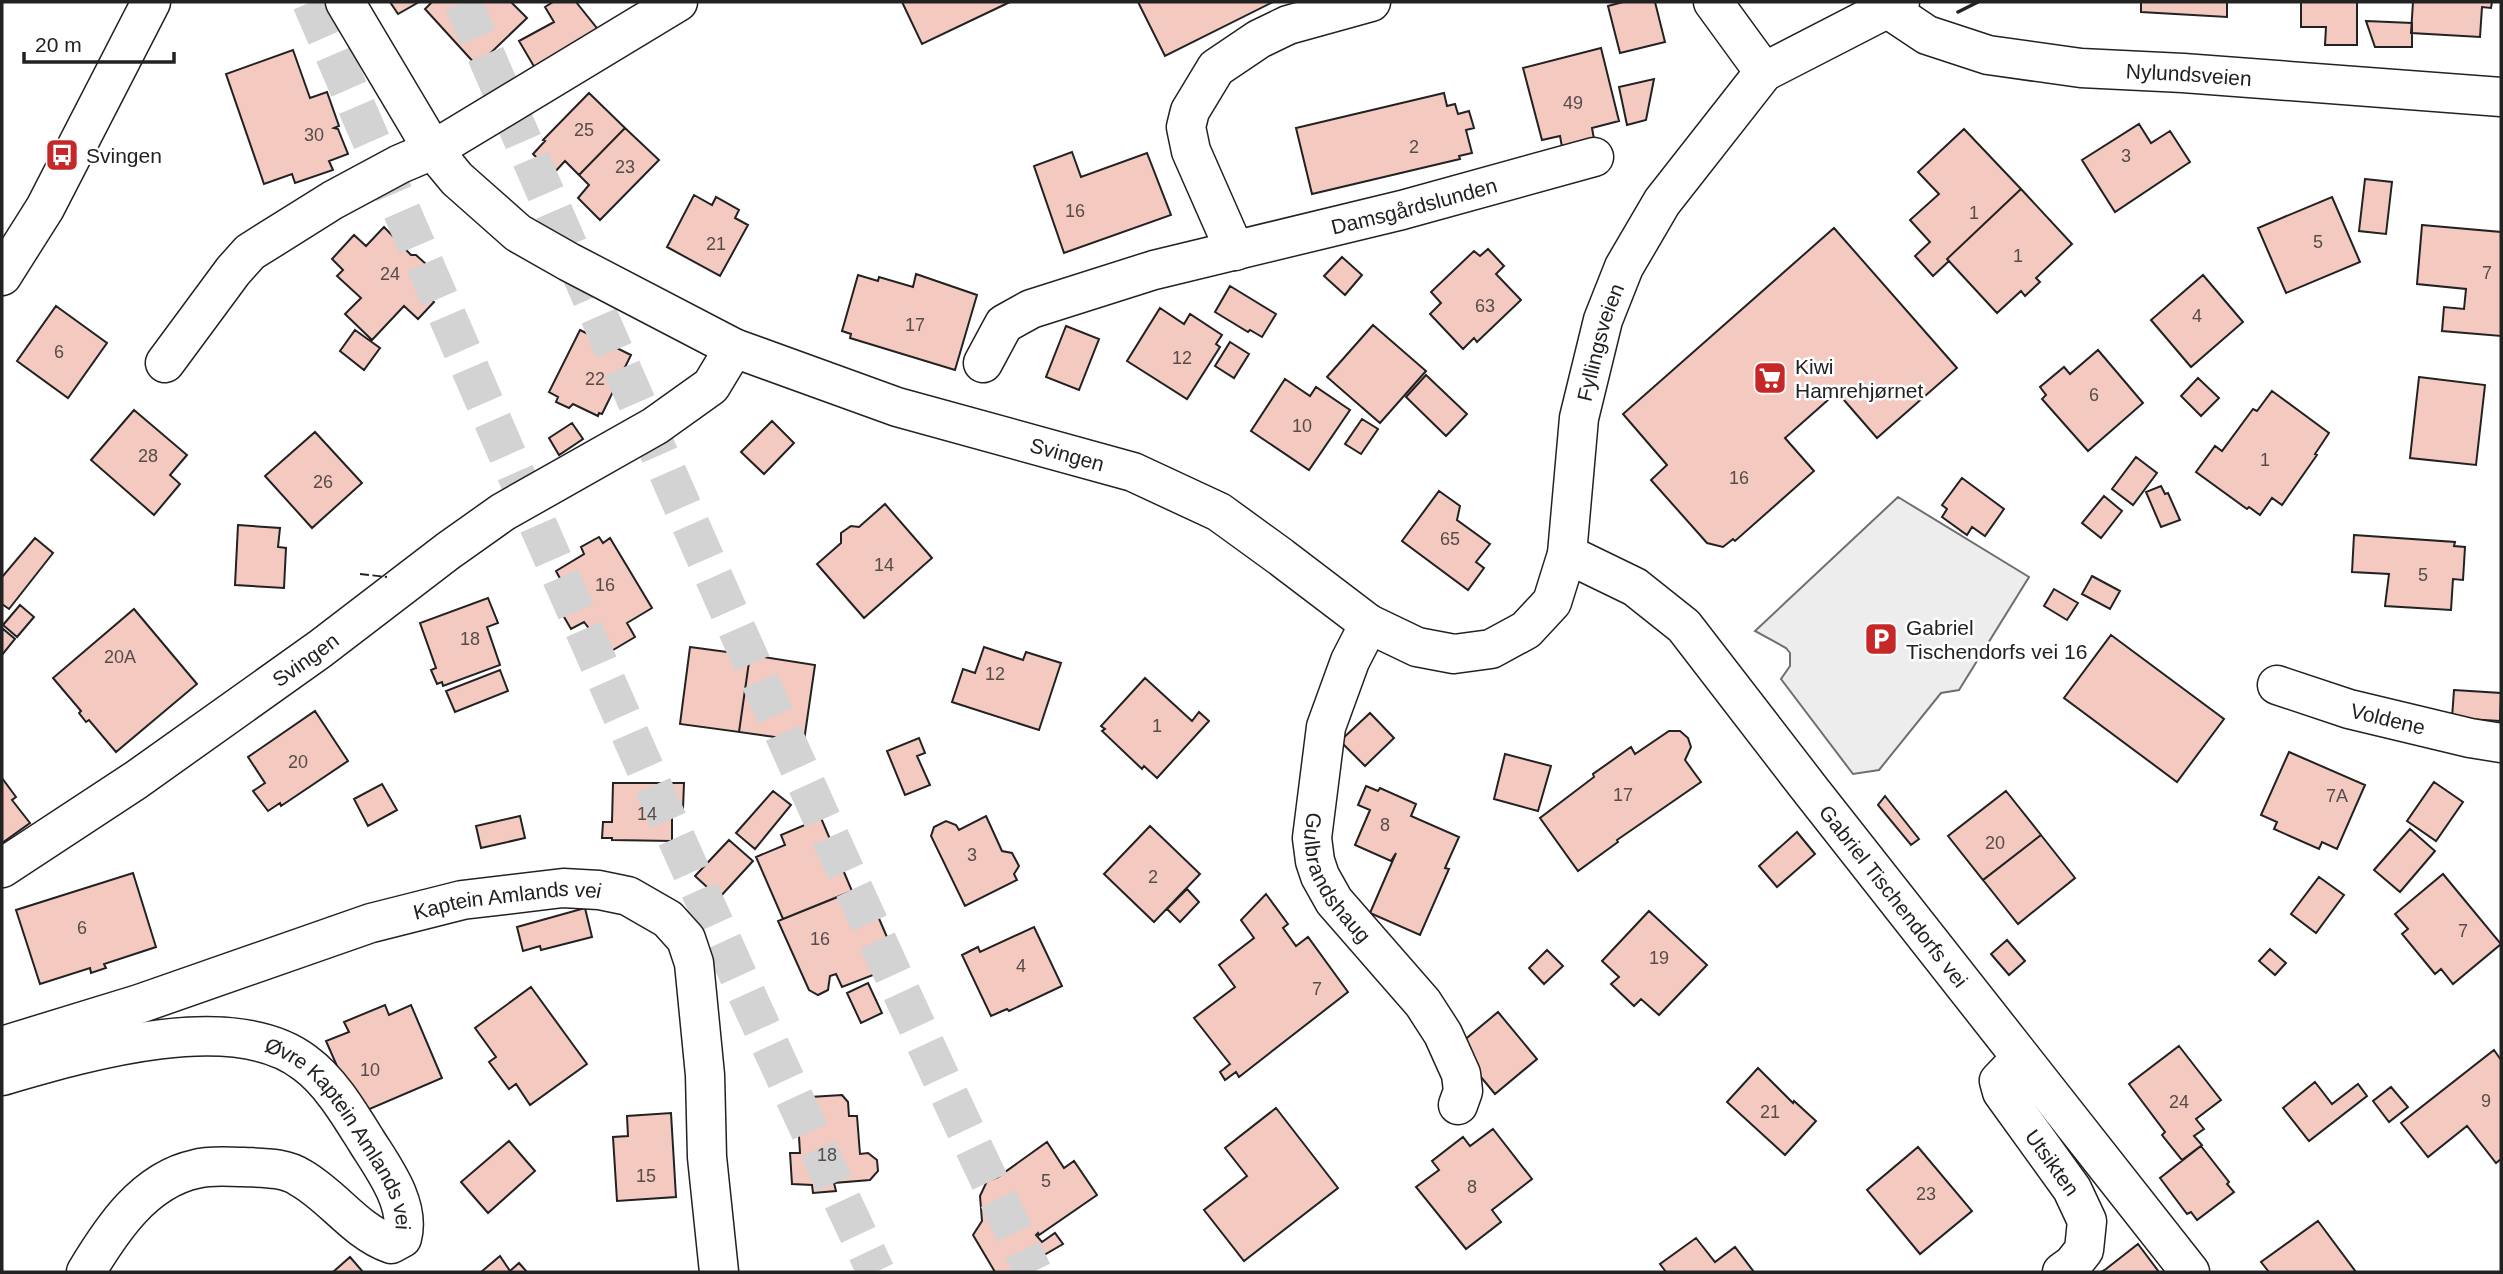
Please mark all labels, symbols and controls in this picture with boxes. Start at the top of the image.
scale bar [24,21,175,65]
text: 20 m [35,33,82,56]
street label: Nylundsveien [2125,59,2253,90]
house number: 49 [1563,93,1583,113]
house number: 25 [574,120,594,140]
house number: 30 [304,125,324,145]
bus stop icon: Svingen [43,136,81,174]
house number: 2 [1409,137,1419,157]
place label: Svingen [86,144,162,167]
house number: 3 [2121,146,2131,166]
house number: 23 [615,157,635,177]
street label: Damsgårdslunden [1329,173,1499,238]
house number: 16 [1065,201,1085,221]
house number: 1 [1969,203,1979,223]
house number: 5 [2313,232,2323,252]
house number: 21 [706,234,726,254]
house number: 1 [2013,246,2023,266]
house number: 7 [2482,263,2492,283]
house number: 24 [380,264,400,284]
street label: Fyllingsveien [1572,280,1628,403]
house number: 63 [1475,296,1495,316]
house number: 4 [2192,306,2202,326]
house number: 17 [905,315,925,335]
house number: 6 [54,342,64,362]
house number: 12 [1172,348,1192,368]
place label: Kiwi Hamrehjørnet [1795,355,1924,402]
supermarket icon: Kiwi Hamrehjørnet [1751,359,1789,397]
house number: 22 [585,369,605,389]
house number: 6 [2089,385,2099,405]
house number: 10 [1292,416,1312,436]
street label: Svingen [1028,433,1107,475]
house number: 28 [138,446,158,466]
house number: 1 [2260,450,2270,470]
house number: 16 [1729,468,1749,488]
house number: 26 [313,472,333,492]
house number: 65 [1440,529,1460,549]
house number: 14 [874,555,894,575]
house number: 5 [2418,565,2428,585]
house number: 16 [595,575,615,595]
place label: Gabriel Tischendorfs vei 16 [1906,616,2087,663]
parking icon: Gabriel Tischendorfs vei 16 [1862,620,1900,658]
street label: Svingen [268,628,343,691]
house number: 18 [460,629,480,649]
house number: 20A [104,647,136,667]
house number: 12 [985,664,1005,684]
street label: Voldene [2348,698,2428,738]
house number: 1 [1152,716,1162,736]
house number: 20 [288,752,308,772]
house number: 17 [1613,785,1633,805]
house number: 7A [2326,786,2348,806]
street label: Gabriel Tischendorfs vei [1815,800,1973,991]
house number: 14 [637,804,657,824]
street label: Gulbrandshaug [1300,811,1376,947]
house number: 8 [1380,815,1390,835]
house number: 20 [1985,833,2005,853]
house number: 3 [967,845,977,865]
house number: 2 [1148,867,1158,887]
street label: Kaptein Amlands vei [411,876,604,923]
house number: 6 [77,918,87,938]
house number: 7 [2458,921,2468,941]
house number: 16 [810,929,830,949]
house number: 19 [1649,948,1669,968]
house number: 4 [1016,956,1026,976]
house number: 7 [1312,979,1322,999]
street label: Øvre Kaptein Amlands vei [262,1033,416,1231]
house number: 10 [360,1060,380,1080]
house number: 9 [2481,1091,2491,1111]
house number: 24 [2169,1092,2189,1112]
house number: 21 [1760,1102,1780,1122]
street label: Utsikten [2021,1125,2084,1200]
house number: 18 [817,1145,837,1165]
house number: 15 [636,1166,656,1186]
house number: 5 [1041,1171,1051,1191]
house number: 8 [1467,1177,1477,1197]
house number: 23 [1916,1184,1936,1204]

